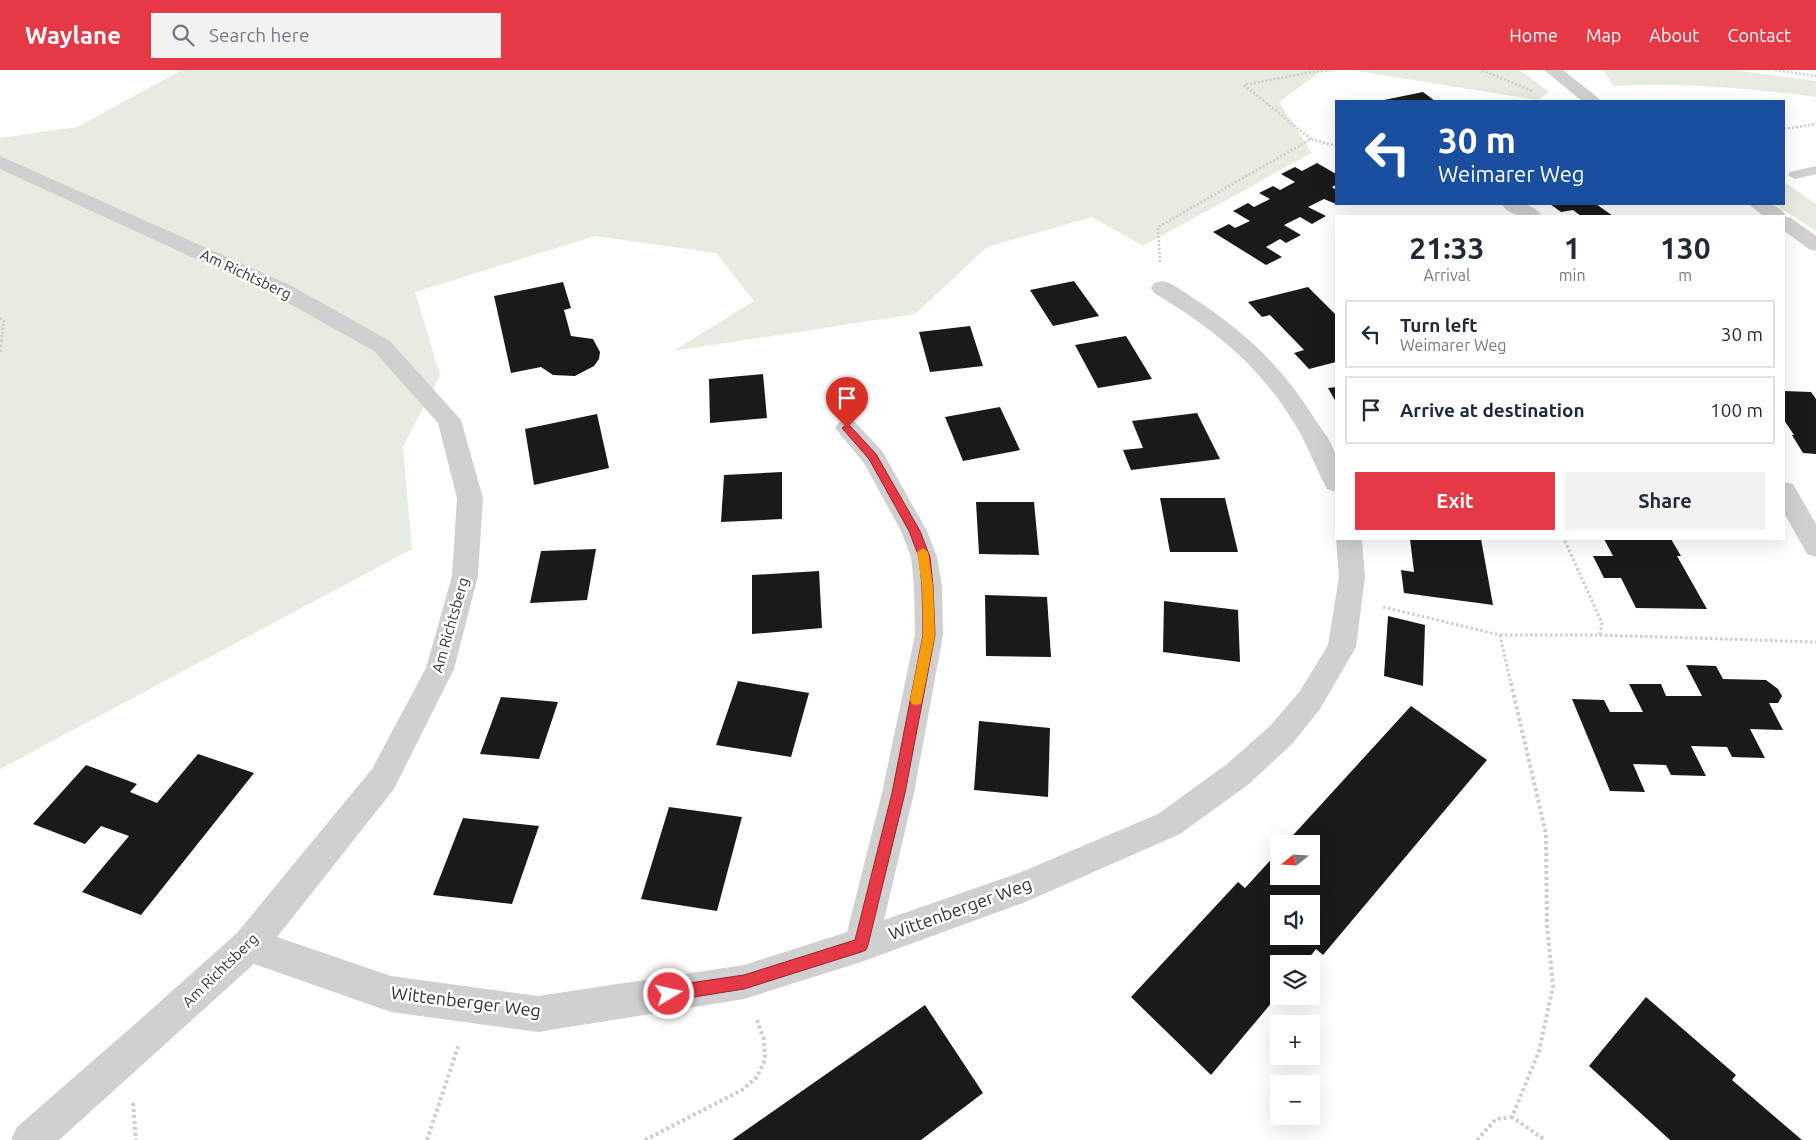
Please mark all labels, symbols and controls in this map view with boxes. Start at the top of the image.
search box [151,13,501,58]
icon: search [169,21,197,49]
text: Waylane [25,22,121,49]
text: Search here [209,24,309,46]
text: Home [1509,25,1558,45]
text: Map [1586,25,1621,45]
text: About [1649,25,1699,45]
text: Contact [1727,25,1791,45]
icon: left [1355,120,1420,185]
text: 30 m [1438,120,1516,160]
text: Weimarer Weg [1438,161,1584,186]
text: 21:33 [1409,231,1484,265]
text: 1 [1564,231,1581,265]
text: 130 [1660,231,1711,265]
street label: Am Richtsberg [198,245,294,303]
text: Arrival [1424,266,1470,284]
text: min [1559,266,1586,284]
text: m [1678,266,1692,284]
text: Turn left [1400,314,1478,336]
icon: left [1357,320,1385,348]
text: 30 m [1721,323,1763,345]
text: Weimarer Weg [1400,336,1507,354]
pin [826,377,868,428]
icon: arrive [833,384,861,412]
icon: arrive [1357,396,1385,424]
text: Arrive at destination [1400,399,1585,421]
text: 100 m [1710,399,1763,421]
button: Exit [1355,472,1555,530]
button: Share [1565,472,1765,530]
street label: Am Richtsberg [428,575,472,675]
north arrow [1270,835,1320,885]
map controls [1270,835,1320,1125]
street label: Wittenberger Weg [886,873,1034,943]
button: sound [1270,895,1320,945]
street label: Am Richtsberg [179,930,261,1010]
button: layers [1270,955,1320,1005]
position arrow [642,967,694,1019]
street label: Wittenberger Weg [390,982,542,1020]
button: + [1270,1015,1320,1065]
button: − [1270,1075,1320,1125]

